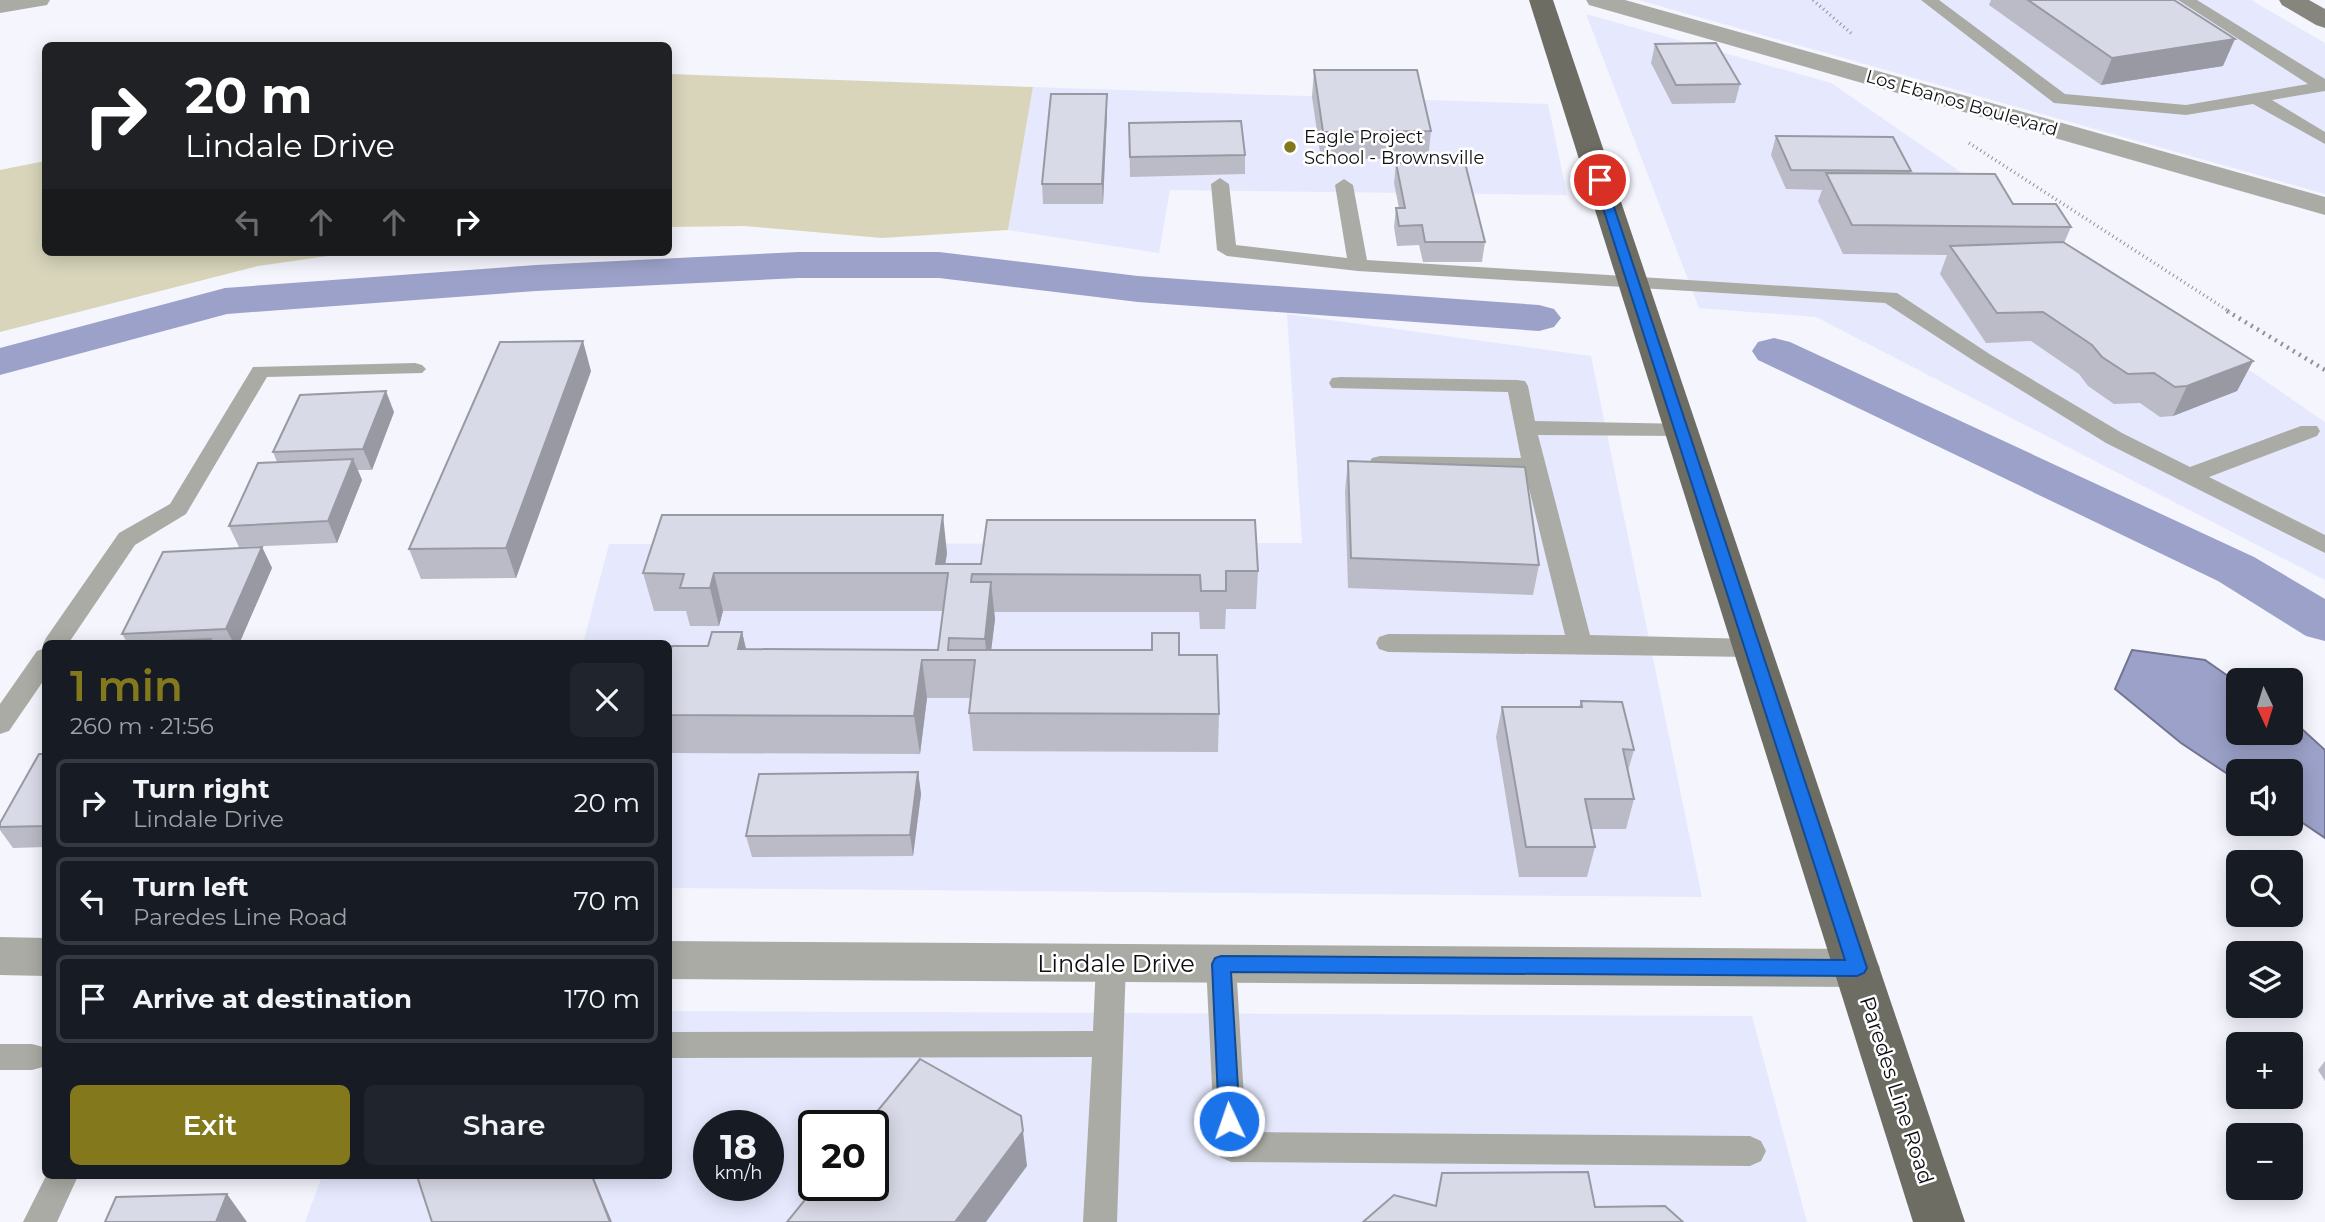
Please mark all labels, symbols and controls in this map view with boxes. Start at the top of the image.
street label: Los Ebanos Boulevard [1863,65,2061,141]
text: 20 m [185,66,312,125]
icon: right [70,70,161,161]
text: Lindale Drive [185,126,395,165]
place label: Eagle Project School - Brownsville [1304,126,1484,169]
marker: Eagle Project School - Brownsville [1282,139,1298,155]
pin [1570,150,1630,210]
icon: arrive [1581,161,1619,199]
icon: left [229,203,267,241]
icon: ahead [302,203,340,241]
icon: ahead [375,203,413,241]
icon: right [448,203,486,241]
text: 1 min [70,660,183,712]
button: close [570,663,644,737]
north arrow [2226,668,2303,746]
map controls [2226,668,2303,1200]
text: 260 m · 21:56 [70,712,214,740]
button: sound [2226,759,2303,836]
text: Turn right [133,773,269,805]
icon: right [74,784,112,822]
text: 20 m [574,787,640,819]
text: Lindale Drive [133,805,284,833]
button: search [2226,850,2303,927]
text: Turn left [133,871,249,903]
icon: left [74,882,112,920]
text: 70 m [574,885,640,917]
text: Paredes Line Road [133,903,348,931]
button: layers [2226,941,2303,1018]
street label: Lindale Drive [1037,949,1195,978]
icon: arrive [74,980,112,1018]
text: Arrive at destination [133,983,412,1015]
text: 170 m [564,983,640,1015]
street label: Paredes Line Road [1855,993,1939,1187]
button: + [2226,1032,2303,1109]
position arrow [1192,1084,1266,1158]
button: Exit [70,1085,350,1165]
button: Share [364,1085,644,1165]
speed limit sign: 20 [798,1110,889,1201]
button: − [2226,1123,2303,1200]
text: 18 [720,1125,757,1168]
text: km/h [714,1162,763,1184]

